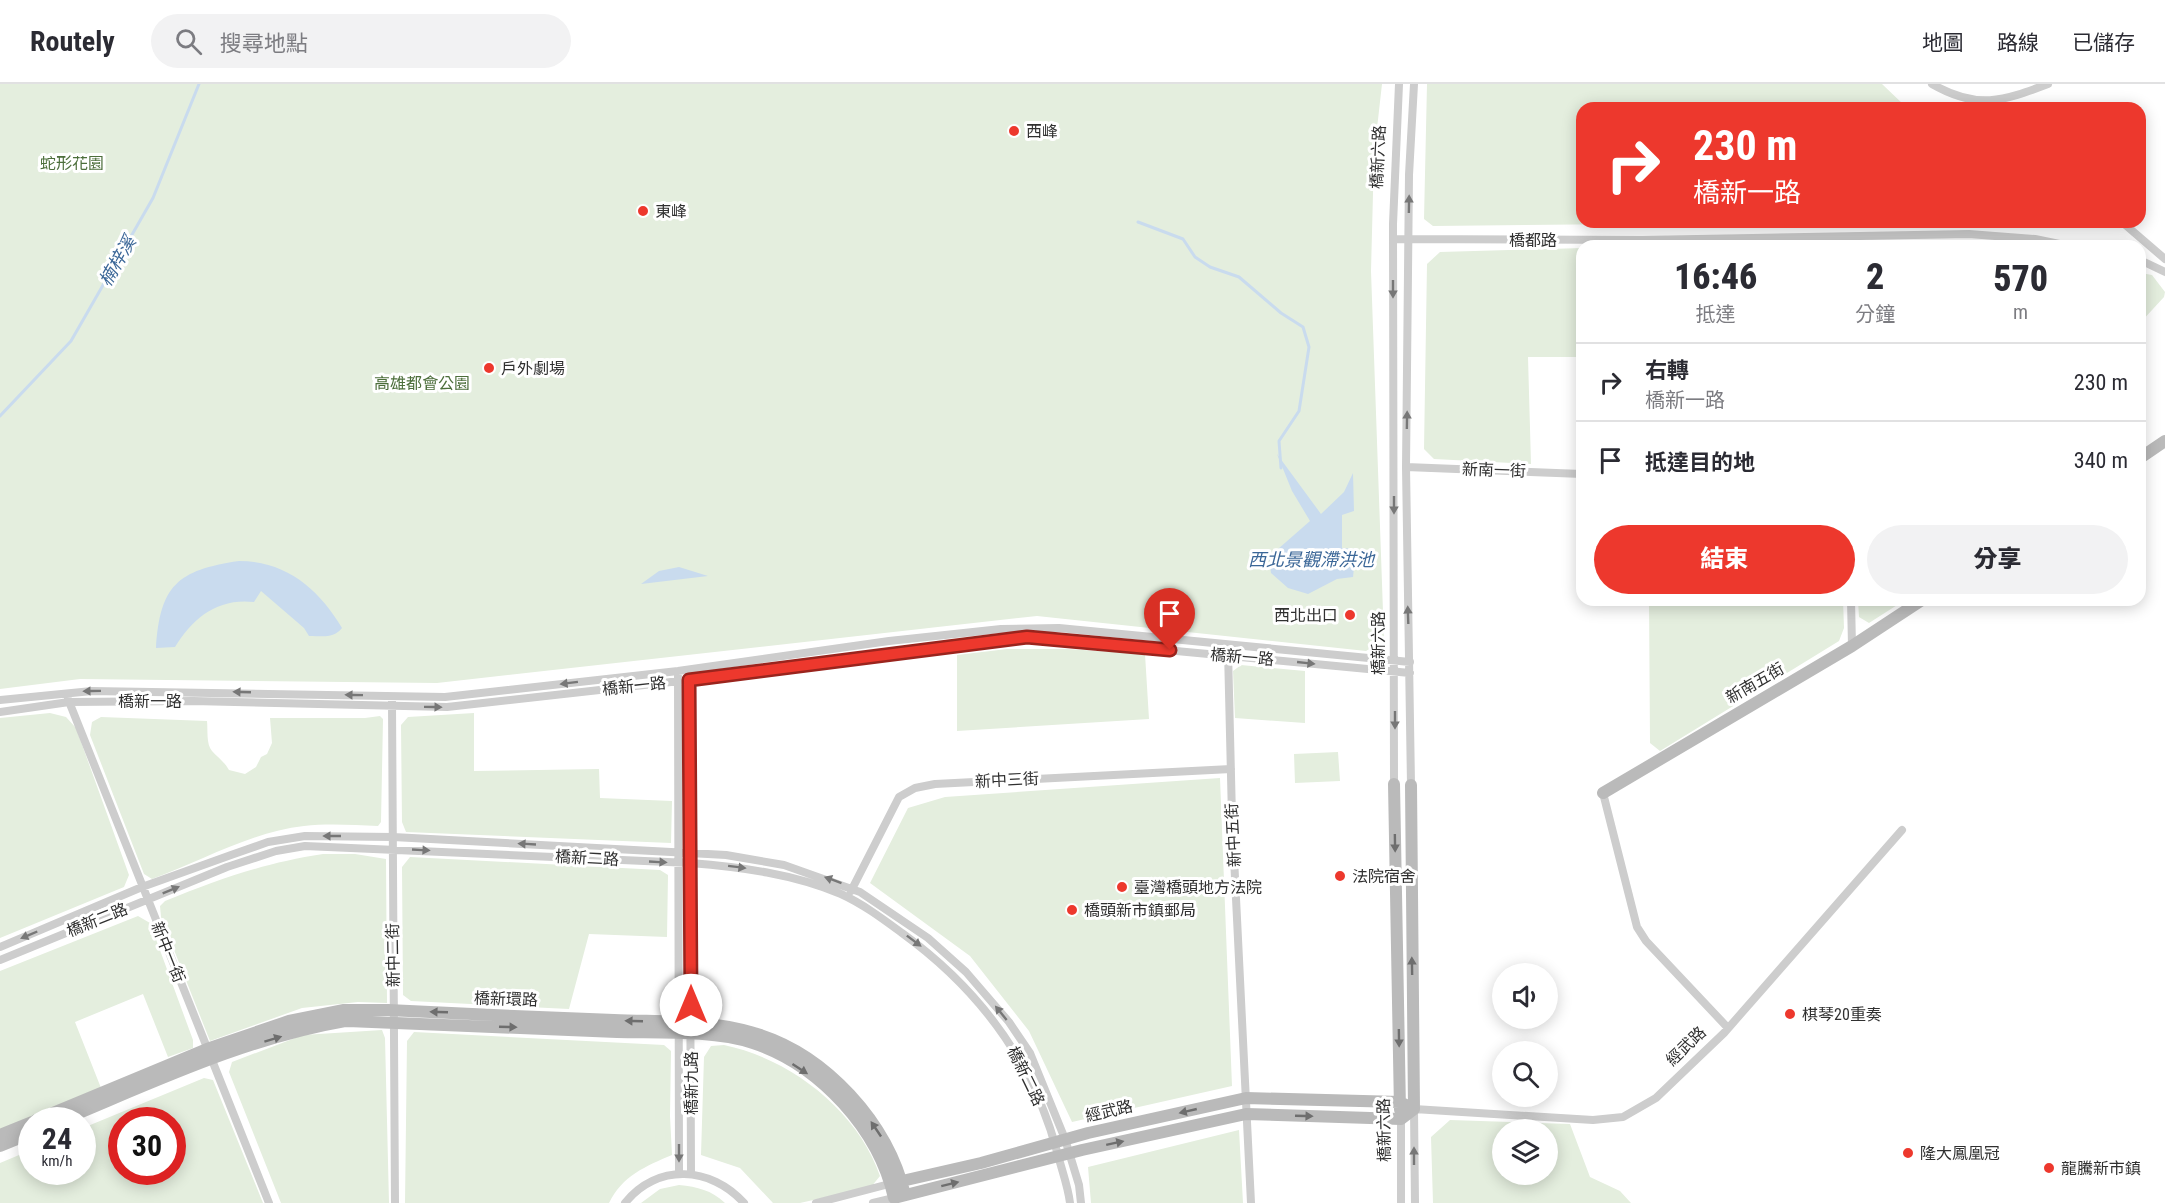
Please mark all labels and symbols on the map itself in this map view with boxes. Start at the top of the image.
place label: 西峰 [1026,122,1058,141]
marker: 西峰 [1007,124,1021,138]
street label: 橋新六路 [1367,125,1389,189]
park label: 蛇形花園 [40,154,104,173]
one-way arrow [1404,195,1414,214]
place label: 東峰 [655,202,687,221]
marker: 東峰 [636,204,650,218]
water label: 楠梓溪 [94,230,141,290]
street label: 橋都路 [1509,231,1557,250]
one-way arrow [1388,280,1398,299]
place label: 戶外劇場 [501,359,565,378]
marker: 戶外劇場 [482,361,496,375]
park label: 高雄都會公園 [374,374,470,393]
one-way arrow [1402,411,1412,430]
street label: 新南一街 [1462,459,1526,481]
one-way arrow [1389,496,1399,515]
water label: 西北景觀滯洪池 [1248,549,1376,570]
pin [1144,588,1195,650]
one-way arrow [1403,605,1413,624]
place label: 西北出口 [1274,606,1338,625]
marker: 西北出口 [1343,608,1357,622]
street label: 橋新六路 [1369,611,1388,675]
street label: 橋新一路 [1209,645,1275,669]
one-way arrow [1297,658,1316,668]
street label: 新南五街 [1723,659,1787,707]
street label: 橋新一路 [601,673,667,699]
one-way arrow [559,678,578,688]
one-way arrow [82,686,101,696]
one-way arrow [232,688,251,697]
one-way arrow [344,691,363,700]
street label: 橋新一路 [118,692,182,711]
one-way arrow [423,702,442,712]
one-way arrow [1390,711,1400,730]
street label: 新中三街 [975,769,1039,791]
street label: 新中五街 [1222,803,1244,867]
one-way arrow [322,831,341,841]
one-way arrow [1390,833,1400,852]
one-way arrow [517,839,536,849]
one-way arrow [412,845,431,854]
street label: 橋新二路 [555,847,619,869]
one-way arrow [648,858,667,867]
one-way arrow [727,863,746,872]
place label: 法院宿舍 [1352,867,1416,886]
marker: 法院宿舍 [1333,869,1347,883]
one-way arrow [824,875,842,885]
place label: 臺灣橋頭地方法院 [1134,878,1262,897]
marker: 臺灣橋頭地方法院 [1115,880,1129,894]
one-way arrow [162,885,180,895]
street label: 橋新二路 [64,899,130,941]
place label: 橋頭新市鎮郵局 [1084,901,1196,920]
marker: 橋頭新市鎮郵局 [1065,903,1079,917]
street label: 新中一街 [147,919,189,985]
street label: 新中二街 [383,923,403,987]
one-way arrow [20,931,38,940]
one-way arrow [906,935,922,948]
one-way arrow [1408,957,1417,976]
position arrow [659,973,723,1037]
street label: 橋新環路 [474,988,538,1010]
one-way arrow [995,1005,1007,1020]
place label: 棋琴20重奏 [1802,1005,1882,1024]
marker: 棋琴20重奏 [1783,1007,1797,1021]
one-way arrow [430,1008,449,1017]
one-way arrow [624,1016,643,1025]
street label: 經武路 [1662,1022,1710,1070]
one-way arrow [498,1023,517,1032]
one-way arrow [1394,1028,1403,1047]
one-way arrow [264,1034,282,1043]
street label: 橋新二路 [1003,1043,1049,1109]
street label: 橋新九路 [682,1051,701,1115]
one-way arrow [792,1063,808,1074]
street label: 經武路 [1083,1096,1135,1126]
street label: 橋新六路 [1374,1098,1394,1162]
one-way arrow [1179,1106,1198,1116]
speed limit sign: 30 [108,1107,186,1185]
one-way arrow [1295,1111,1314,1120]
one-way arrow [870,1121,882,1137]
one-way arrow [1106,1138,1125,1147]
one-way arrow [674,1143,684,1162]
place label: 隆大鳳凰冠 [1920,1144,2000,1163]
one-way arrow [1409,1146,1419,1165]
marker: 隆大鳳凰冠 [1901,1146,1915,1160]
place label: 龍騰新市鎮 [2061,1159,2141,1178]
marker: 龍騰新市鎮 [2042,1161,2056,1175]
one-way arrow [941,1178,960,1188]

